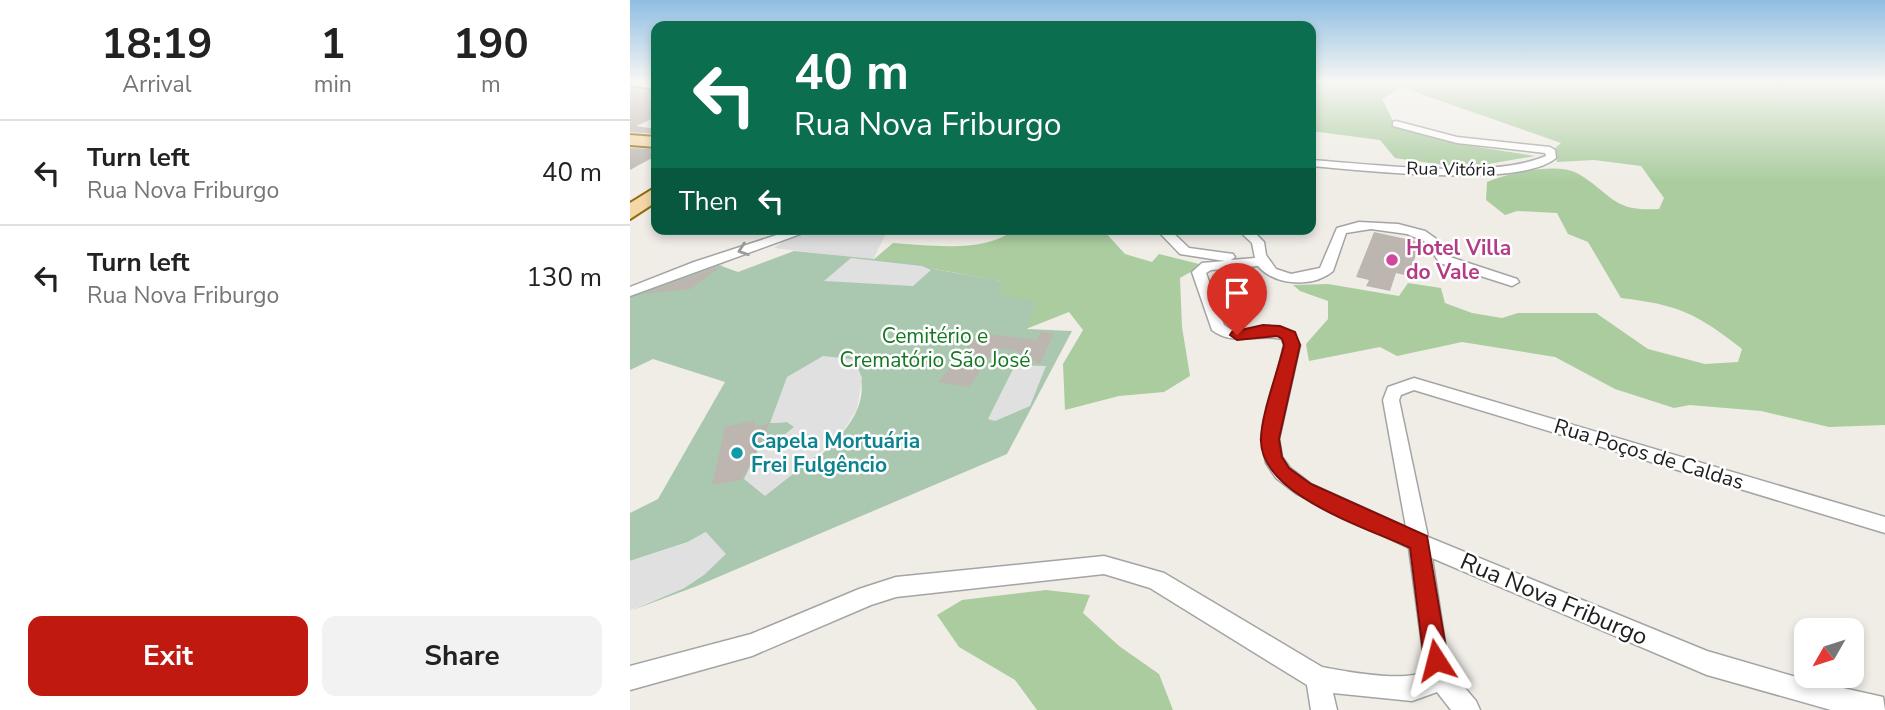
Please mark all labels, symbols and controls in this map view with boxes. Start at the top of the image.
text: 18:19 [101,16,212,73]
text: 1 [320,16,345,73]
text: 190 [453,16,529,73]
text: 40 m [794,39,909,106]
icon: left [679,49,770,140]
text: Arrival [122,69,191,100]
text: min [314,69,352,100]
text: m [481,69,501,100]
text: Rua Nova Friburgo [794,103,1062,146]
text: Turn left [87,140,190,175]
icon: left [28,154,66,192]
text: 40 m [542,155,602,190]
street label: Rua Vitória [1406,156,1496,182]
text: Rua Nova Friburgo [87,175,279,206]
icon: left [752,182,790,220]
text: Then [679,184,738,219]
place label: Hotel Villa do Vale [1406,234,1511,286]
one-way arrow [738,242,750,256]
text: Turn left [87,245,190,280]
marker: Hotel Villa do Vale [1384,252,1400,268]
icon: left [28,259,66,297]
text: 130 m [526,260,602,295]
pin [1207,263,1267,335]
icon: arrive [1218,274,1256,312]
text: Rua Nova Friburgo [87,280,279,311]
park label: Cemitério e Crematório São José [839,322,1031,374]
street label: Rua Poços de Caldas [1551,412,1747,496]
place label: Capela Mortuária Frei Fulgêncio [751,427,920,479]
marker: Capela Mortuária Frei Fulgêncio [729,445,745,461]
street label: Rua Nova Friburgo [1455,545,1653,653]
button: Exit [28,616,308,696]
button: Share [322,616,602,696]
north arrow [1794,618,1864,688]
map controls [1794,618,1864,688]
position arrow [1399,623,1473,697]

